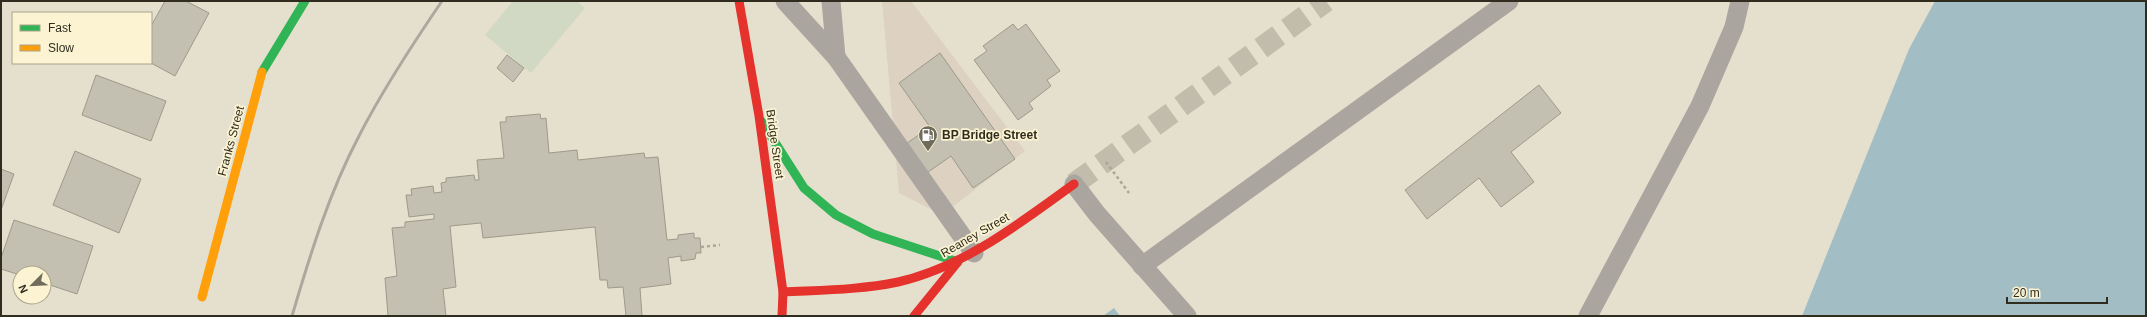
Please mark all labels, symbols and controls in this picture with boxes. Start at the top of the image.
legend [12,12,152,64]
text: Fast [48,21,72,35]
text: Slow [48,41,74,55]
street label: Franks Street [215,104,247,178]
street label: Bridge Street [763,108,787,180]
fuel station icon: BP Bridge Street [917,124,939,152]
place label: BP Bridge Street [942,128,1037,142]
street label: Reaney Street [938,209,1012,260]
north arrow [12,265,52,305]
scale bar [2007,279,2107,305]
text: N [16,283,30,295]
text: 20 m [2013,286,2040,300]

